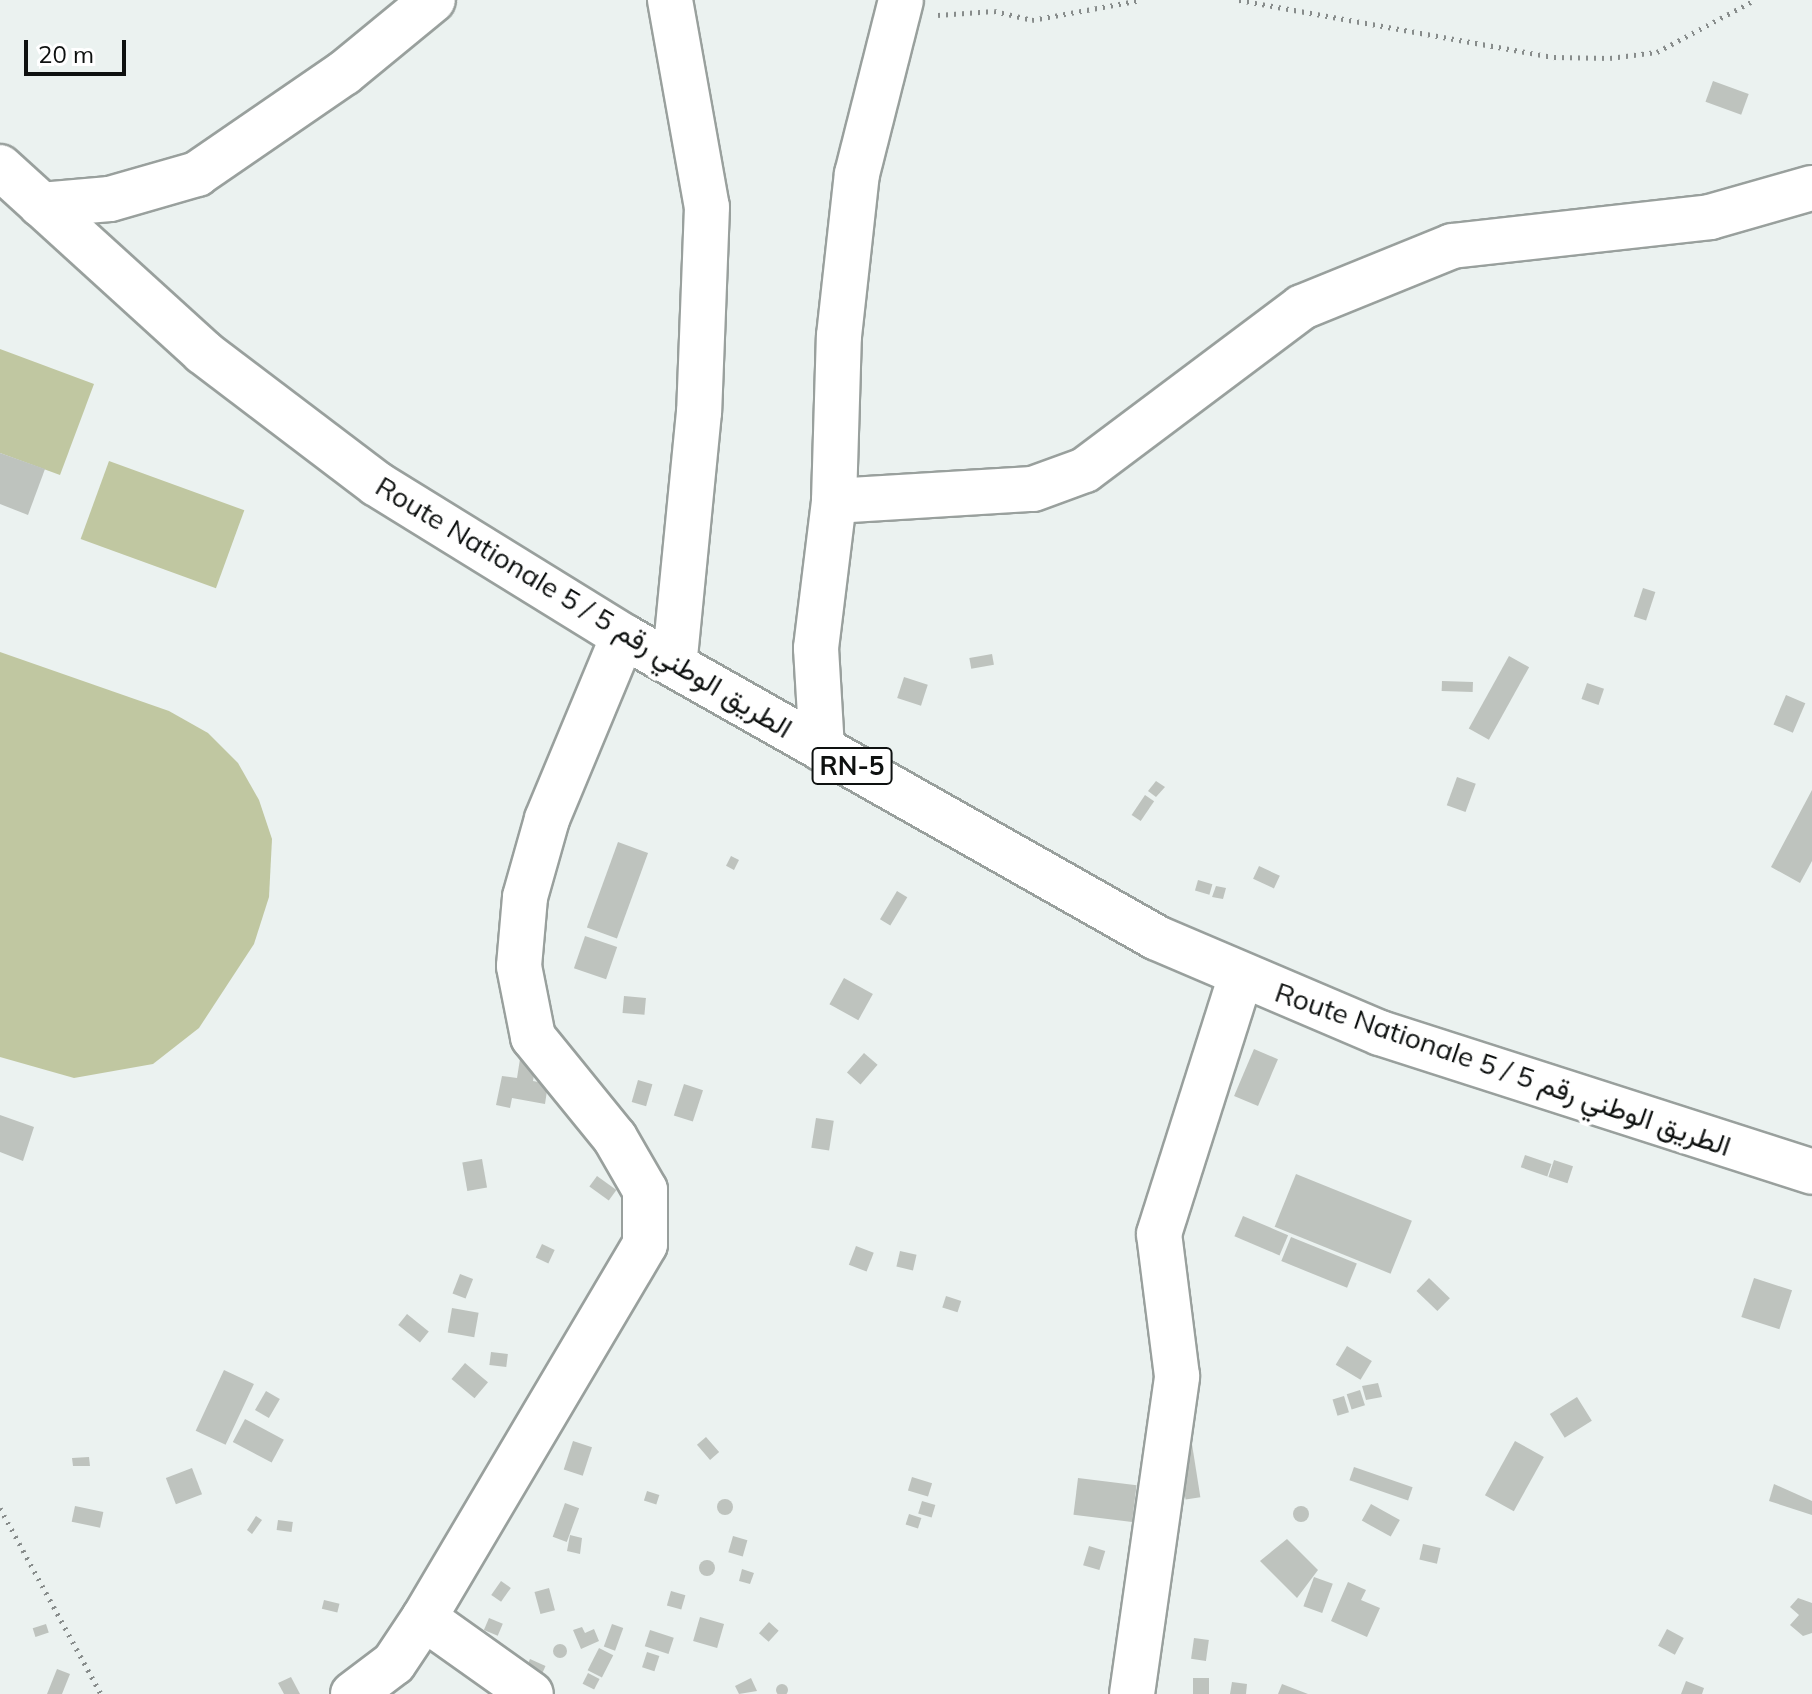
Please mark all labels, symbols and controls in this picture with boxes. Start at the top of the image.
scale bar [28,24,130,74]
text: 20 m [38,39,94,69]
street label: Route Nationale 5 / الطريق الوطني رقم 5 [370,469,798,745]
road number: RN-5 [810,744,894,788]
street label: Route Nationale 5 / الطريق الوطني رقم 5 [1271,975,1735,1163]

